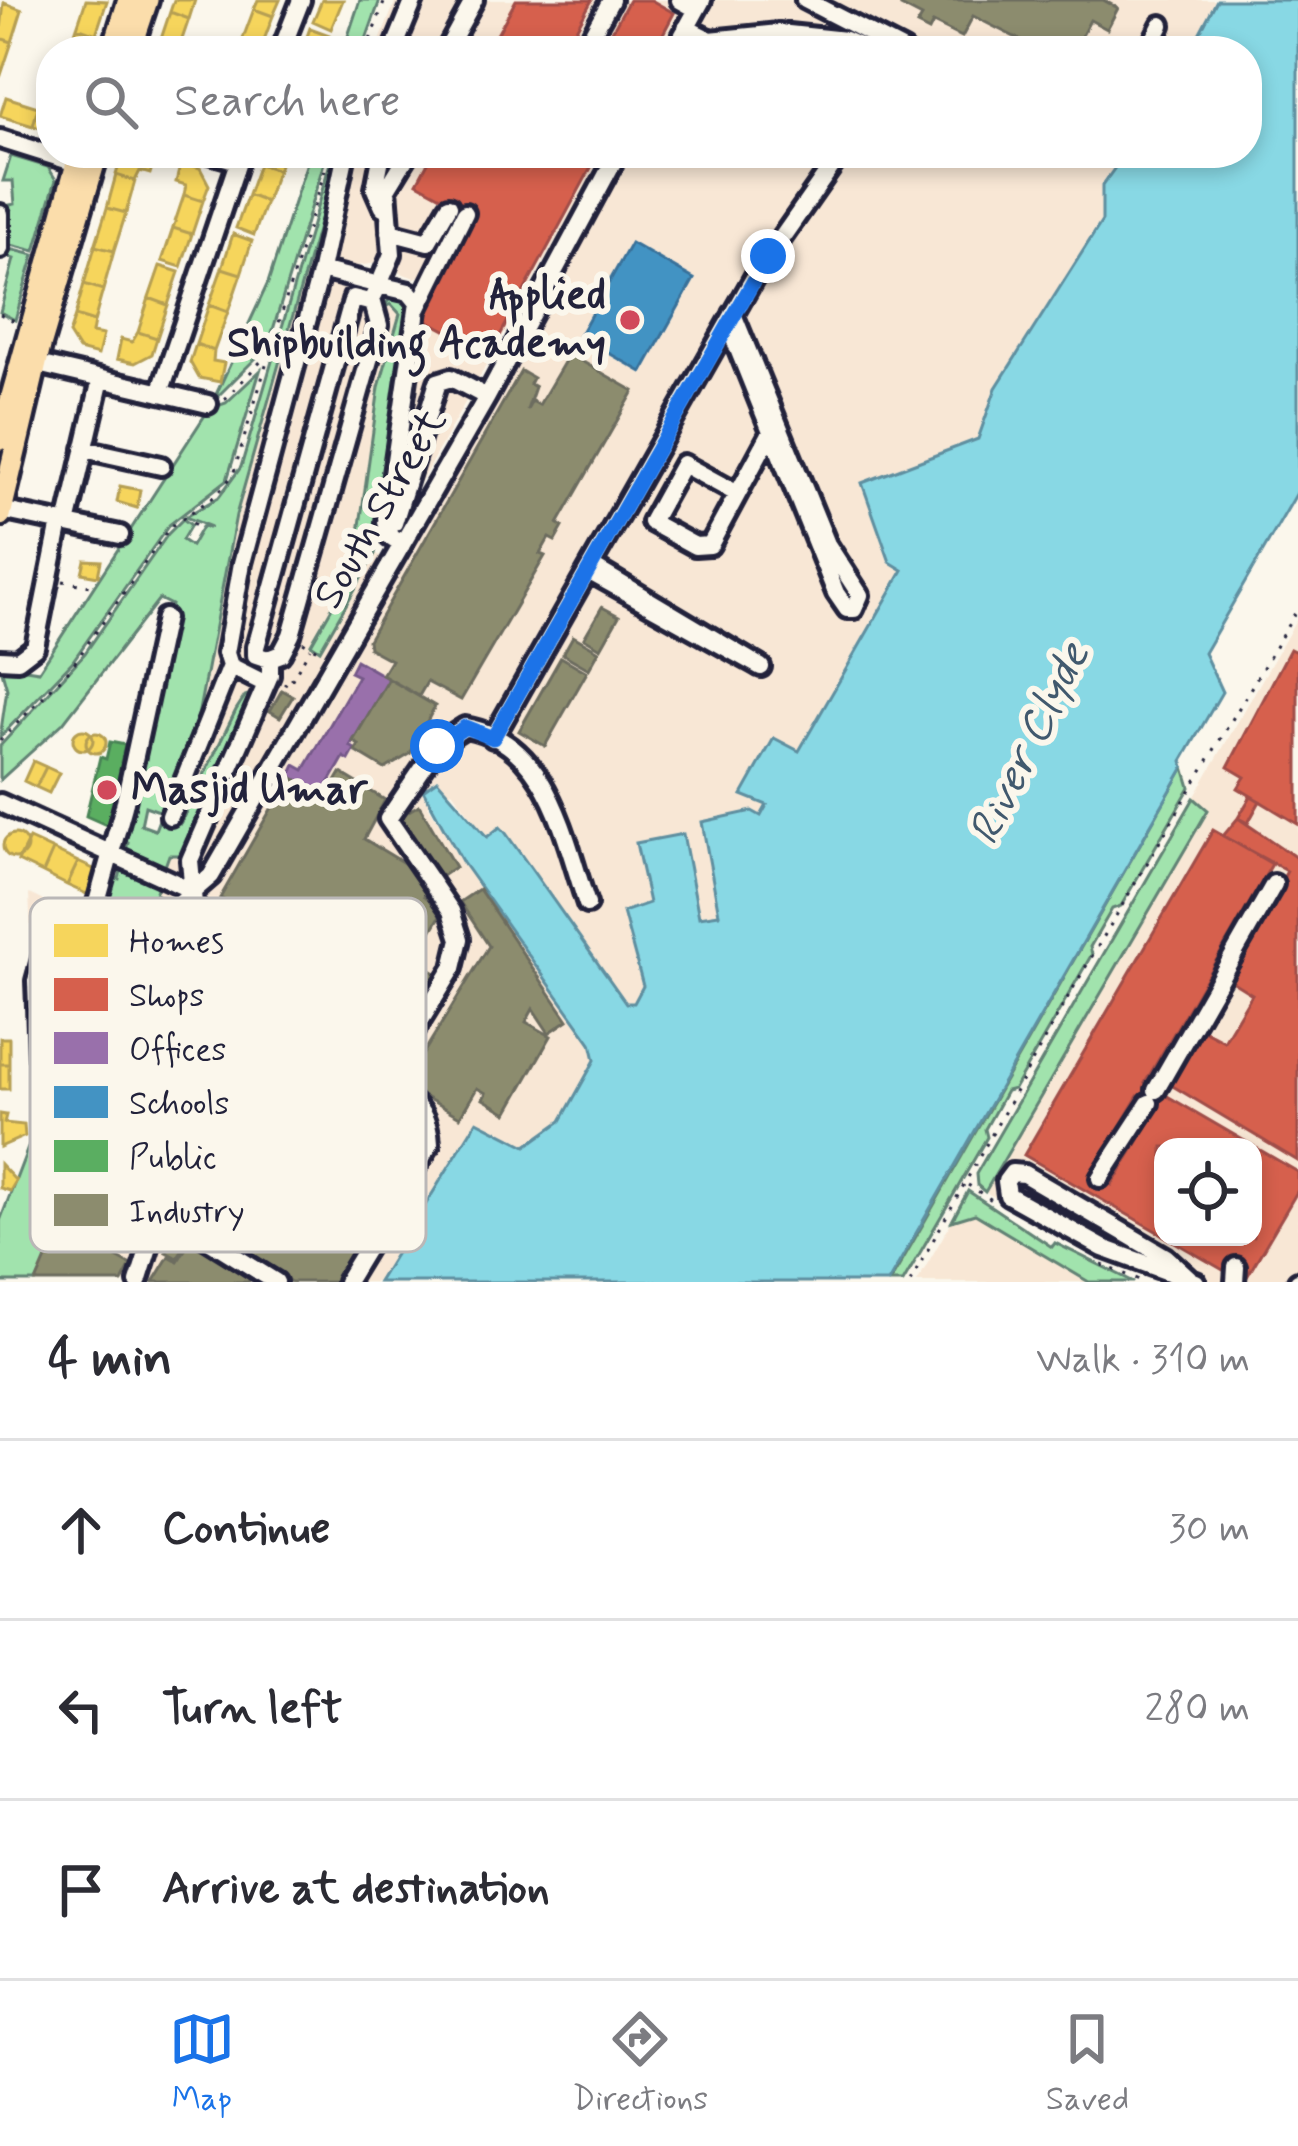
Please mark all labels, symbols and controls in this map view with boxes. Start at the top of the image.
search box [36,36,1262,168]
icon: search [78,69,144,135]
text: Search here [174,73,401,132]
route end [741,229,795,283]
place label: Applied Shipbuilding Academy [227,269,606,377]
marker: Applied Shipbuilding Academy [617,307,643,333]
street label: South Street [301,399,461,619]
water label: River Clyde [956,632,1105,855]
route start [410,719,464,773]
place label: Masjid Umar [131,763,369,818]
marker: Masjid Umar [94,777,120,803]
legend [30,898,426,1252]
text: Homes [129,921,224,965]
text: Shops [129,975,204,1019]
text: Offices [129,1029,226,1073]
text: Schools [129,1083,229,1127]
text: Public [129,1137,216,1181]
map controls [1154,1138,1262,1246]
button: locate [1154,1138,1262,1246]
text: Industry [129,1191,245,1235]
text: 4 min [48,1327,172,1393]
text: Walk · 310 m [1036,1335,1250,1386]
icon: ahead [48,1497,114,1563]
text: Continue [162,1500,330,1559]
text: 30 m [1168,1504,1250,1555]
icon: left [48,1677,114,1743]
text: Turn left [162,1680,342,1739]
text: 280 m [1145,1684,1250,1735]
icon: arrive [48,1857,114,1923]
text: Arrive at destination [162,1860,550,1919]
tab: Map [169,2006,235,2122]
tab: Directions [572,2006,708,2122]
tab: Saved [1046,2006,1129,2122]

